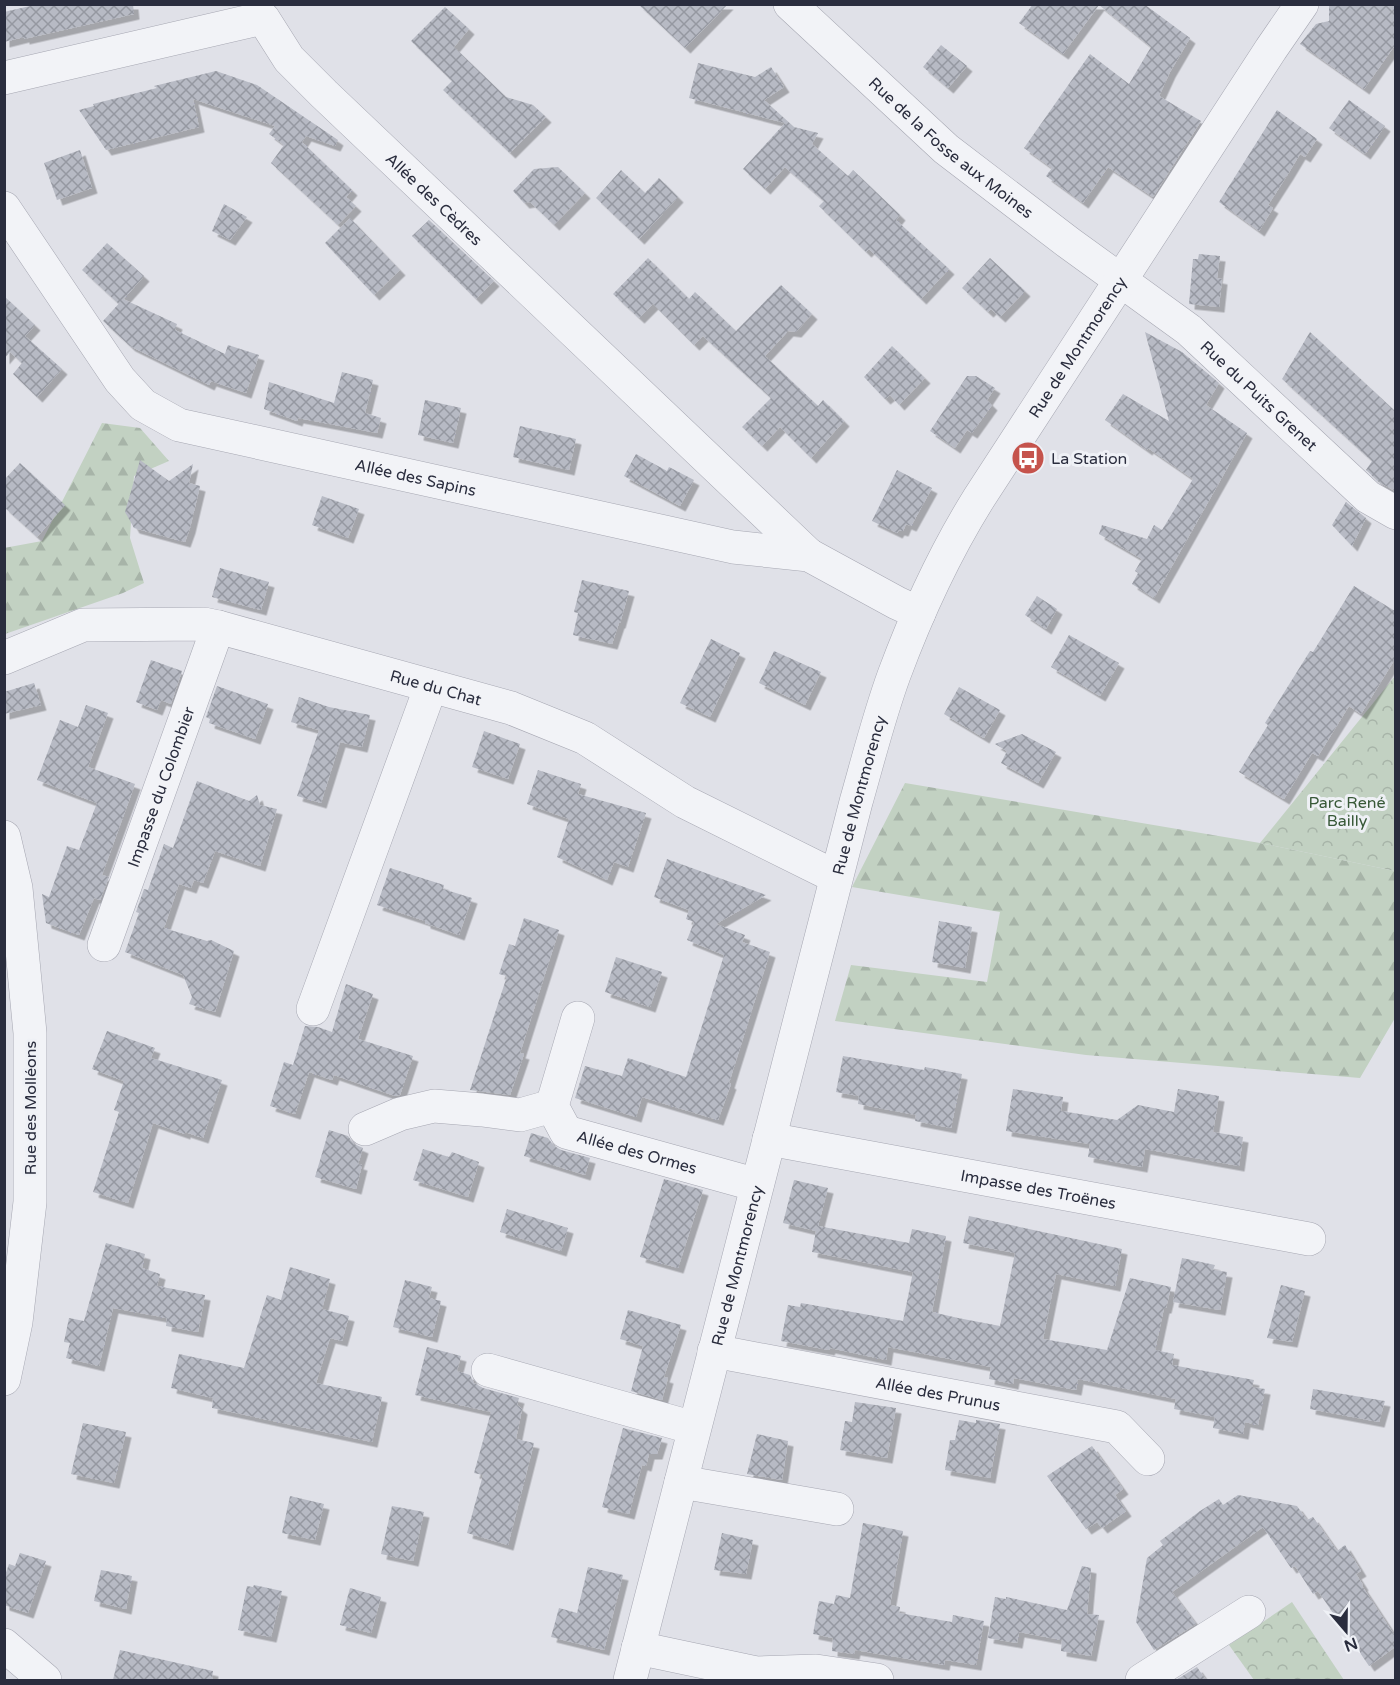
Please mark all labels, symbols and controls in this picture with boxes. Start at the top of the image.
street label: Rue de la Fosse aux Moines [864,73,1037,223]
street label: Allée des Cèdres [381,149,486,250]
street label: Rue de Montmorency [1025,273,1132,422]
street label: Rue du Puits Grenet [1196,337,1321,456]
bus stop icon: La Station [1010,440,1046,476]
place label: La Station [1051,449,1127,469]
street label: Allée des Sapins [353,455,478,501]
street label: Rue du Chat [388,666,484,710]
street label: Impasse du Colombier [124,703,200,870]
street label: Rue de Montmorency [829,713,891,877]
park label: Parc René Bailly [1308,793,1386,831]
street label: Rue des Molléons [21,1041,41,1175]
street label: Allée des Ormes [575,1127,699,1179]
street label: Impasse des Troënes [959,1166,1118,1214]
street label: Rue de Montmorency [707,1183,768,1348]
street label: Allée des Prunus [874,1373,1002,1416]
north arrow [1316,1601,1376,1661]
text: N [1341,1633,1360,1656]

